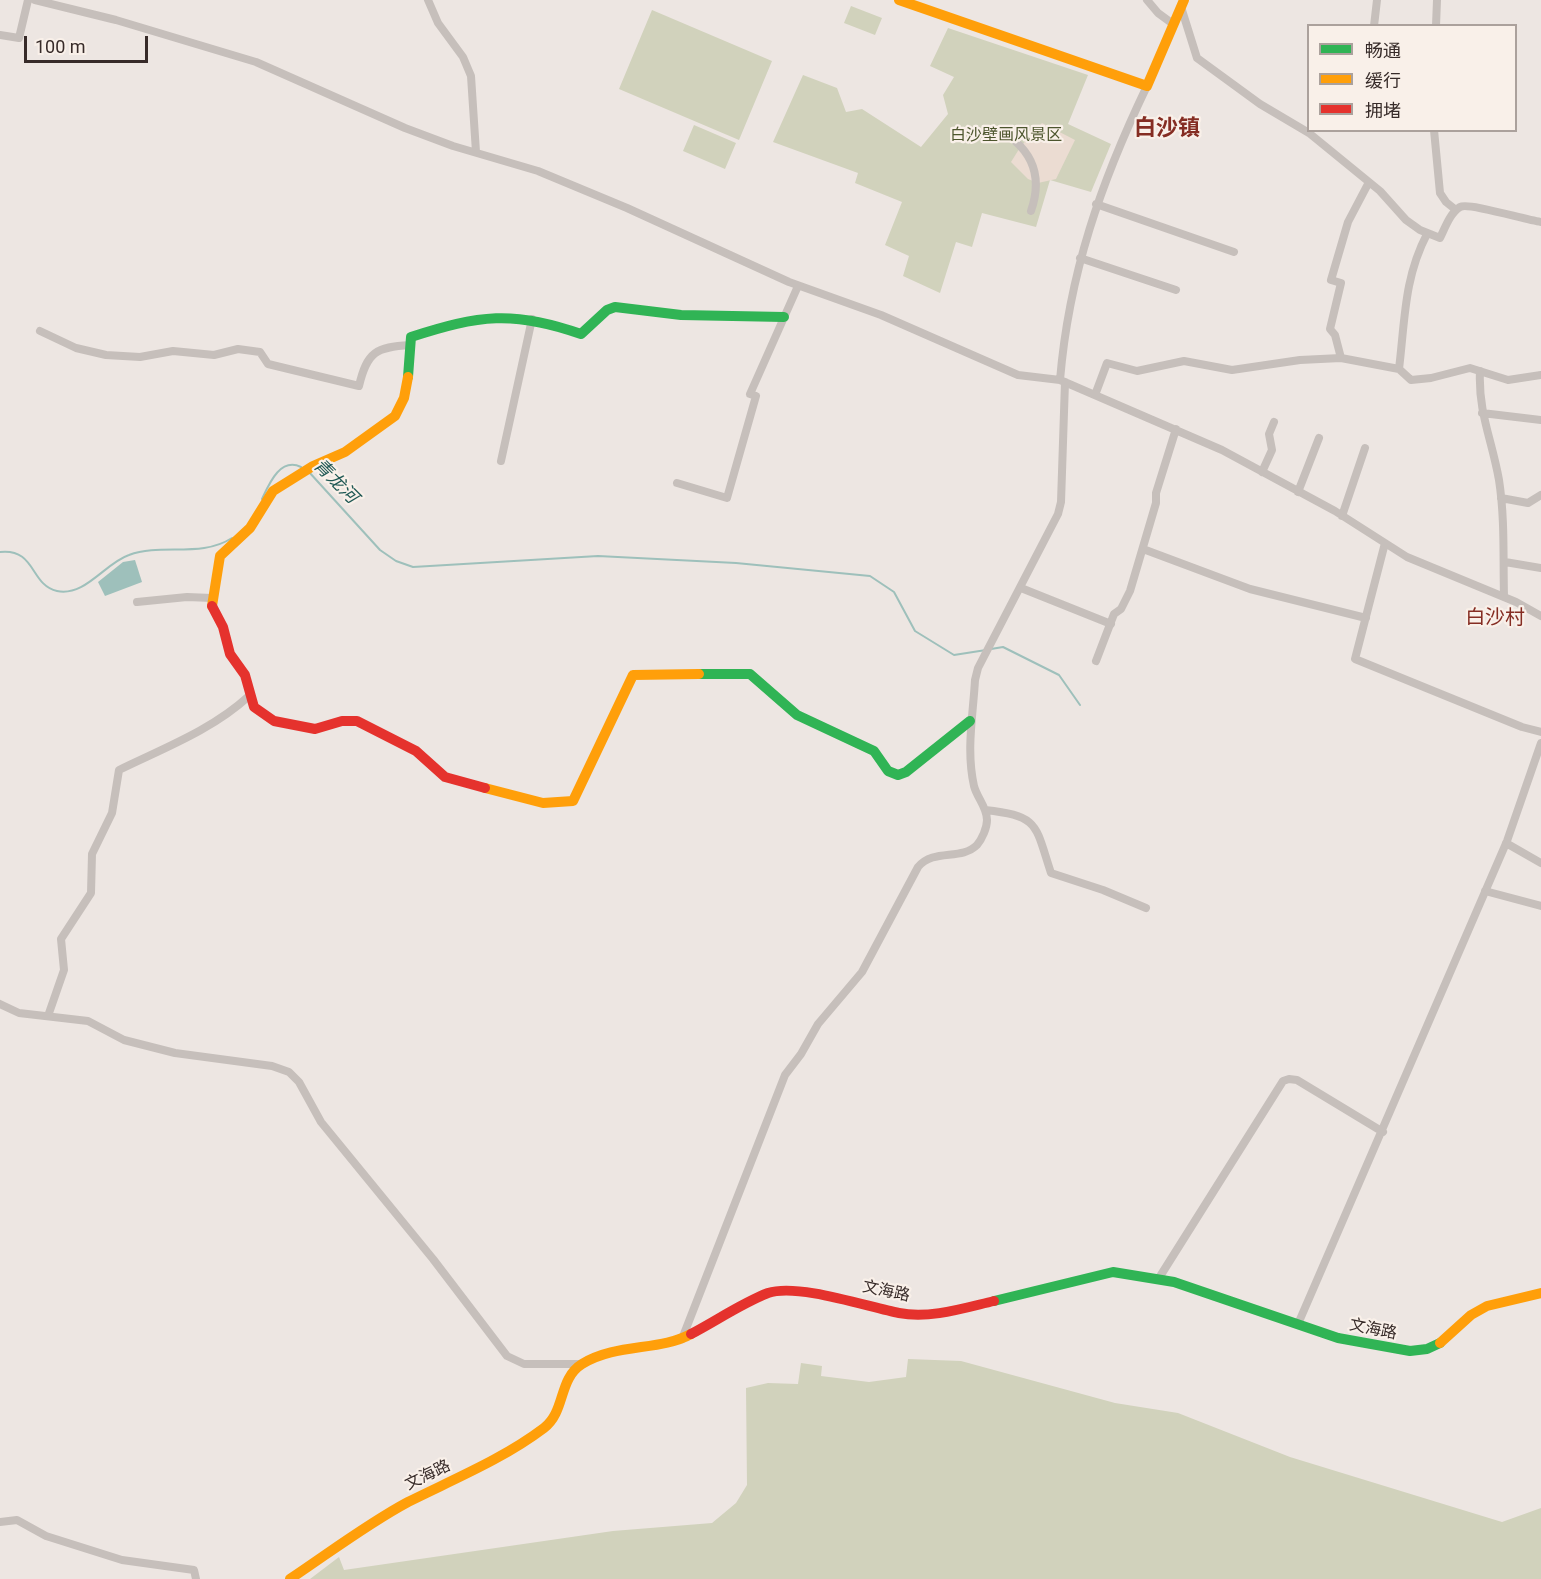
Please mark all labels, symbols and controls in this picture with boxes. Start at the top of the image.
scale bar [27,24,152,62]
legend [1307,24,1517,132]
text: 100 m [35,36,86,57]
text: 畅通 [1365,40,1401,61]
text: 缓行 [1365,70,1401,91]
text: 拥堵 [1365,100,1401,121]
district label: 白沙镇 [1134,116,1200,142]
park label: 白沙壁画风景区 [950,126,1062,146]
water label: 青龙河 [308,455,362,509]
district label: 白沙村 [1465,607,1525,631]
street label: 文海路 [861,1278,911,1306]
street label: 文海路 [1348,1316,1398,1344]
street label: 文海路 [402,1457,454,1495]

